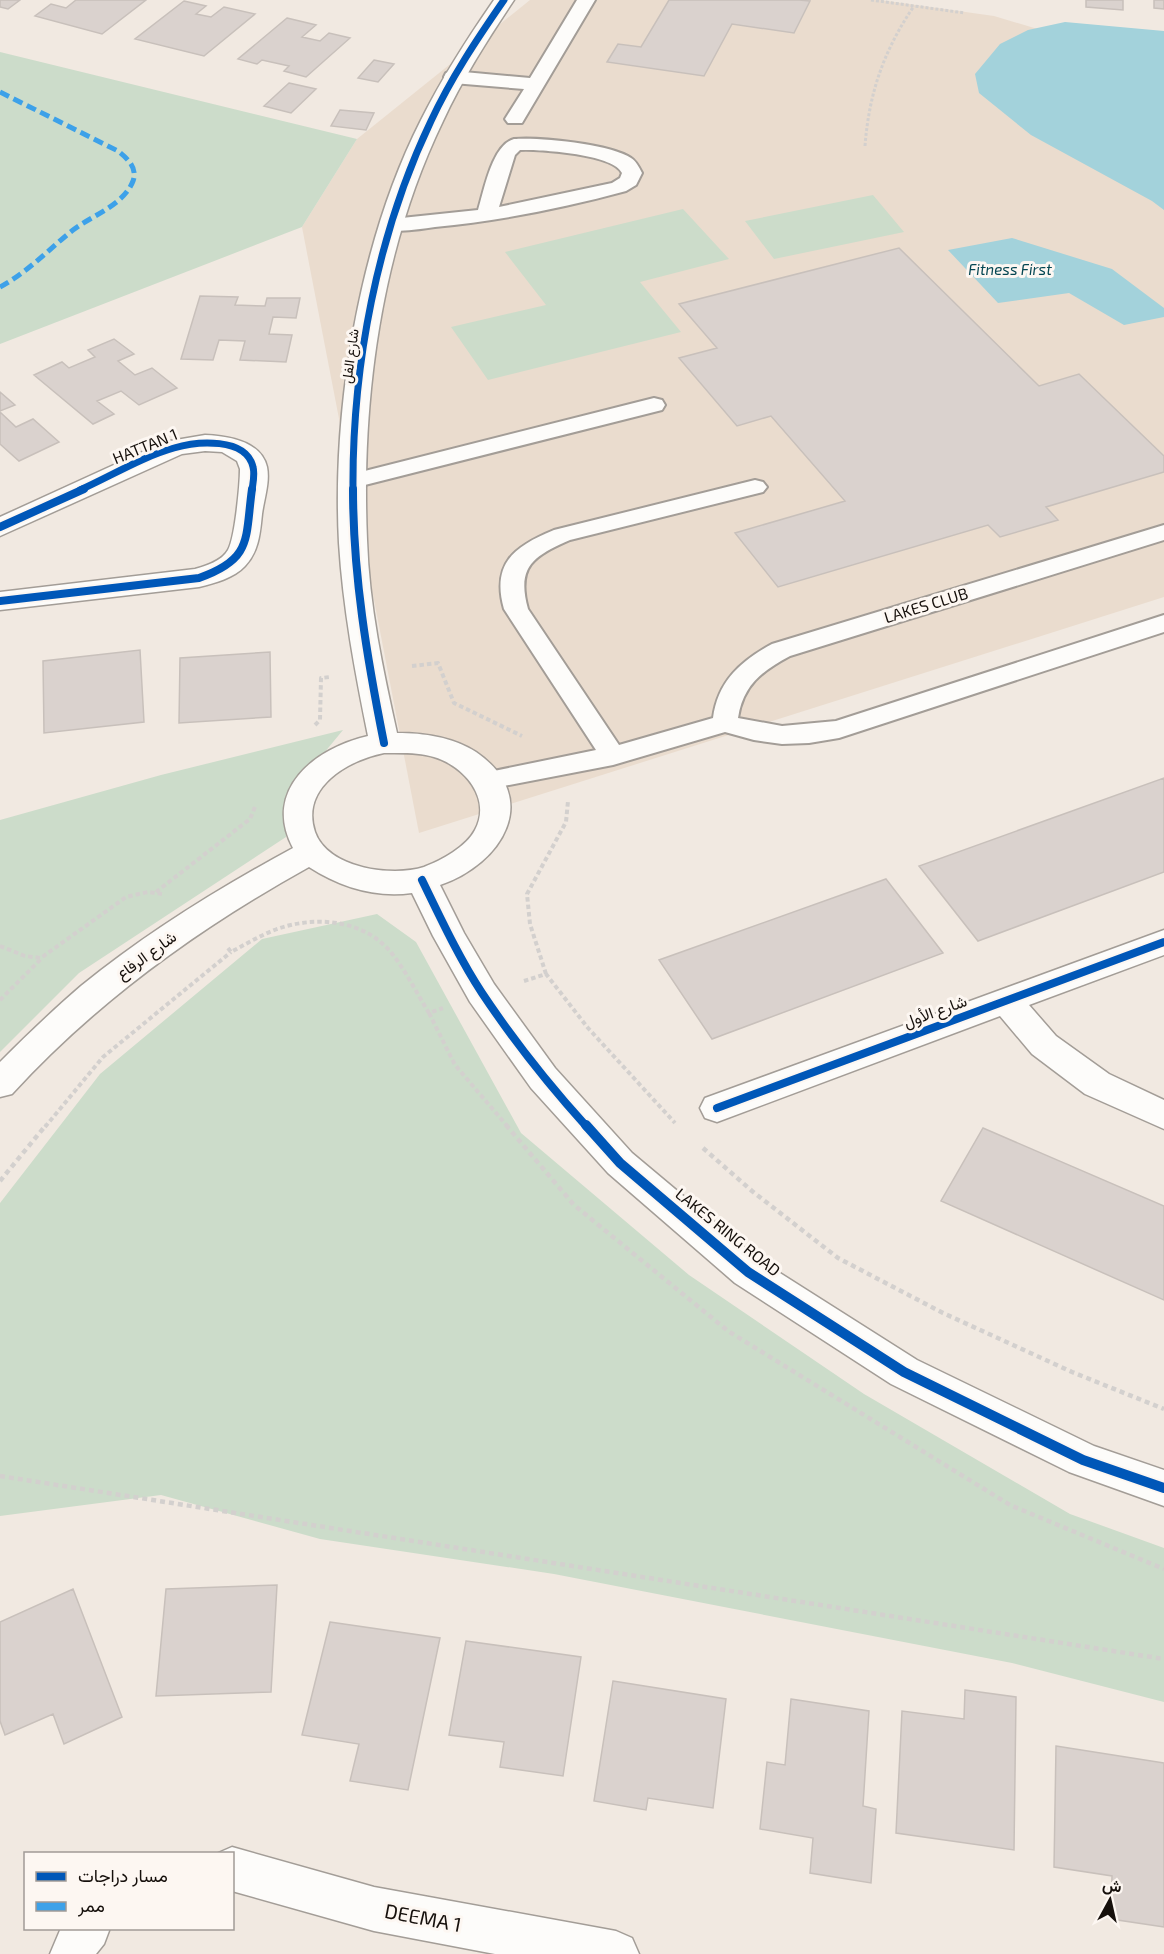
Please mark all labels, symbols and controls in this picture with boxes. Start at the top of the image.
water label: Fitness First [968,260,1052,278]
street label: شارع الفل [337,328,365,385]
street label: HATTAN 1 [109,424,180,467]
street label: LAKES CLUB [882,583,970,626]
street label: شارع الرفاع [112,926,181,985]
street label: شارع الأول [901,990,970,1034]
street label: LAKES RING ROAD [672,1184,784,1280]
legend [24,1852,234,1930]
text: مسار دراجات [78,1864,168,1887]
north arrow [1080,1870,1140,1930]
text: ش [1101,1874,1123,1896]
text: ممر [77,1894,105,1917]
street label: DEEMA 1 [383,1898,464,1936]

